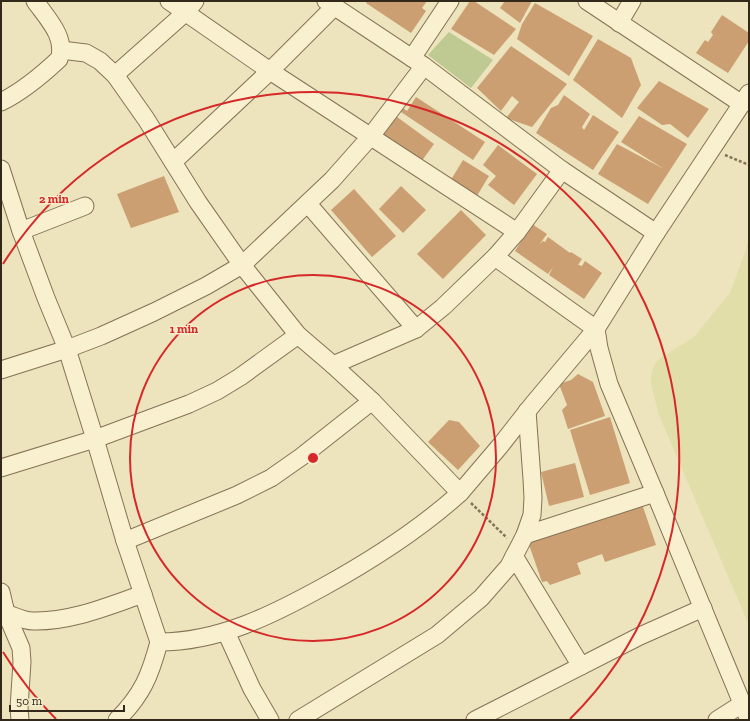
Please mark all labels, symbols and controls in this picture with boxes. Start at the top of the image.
text: 2 min [39,192,69,206]
text: 1 min [170,322,198,336]
centre of rings [306,451,320,465]
scale bar [10,687,124,713]
text: 50 m [16,694,43,708]

